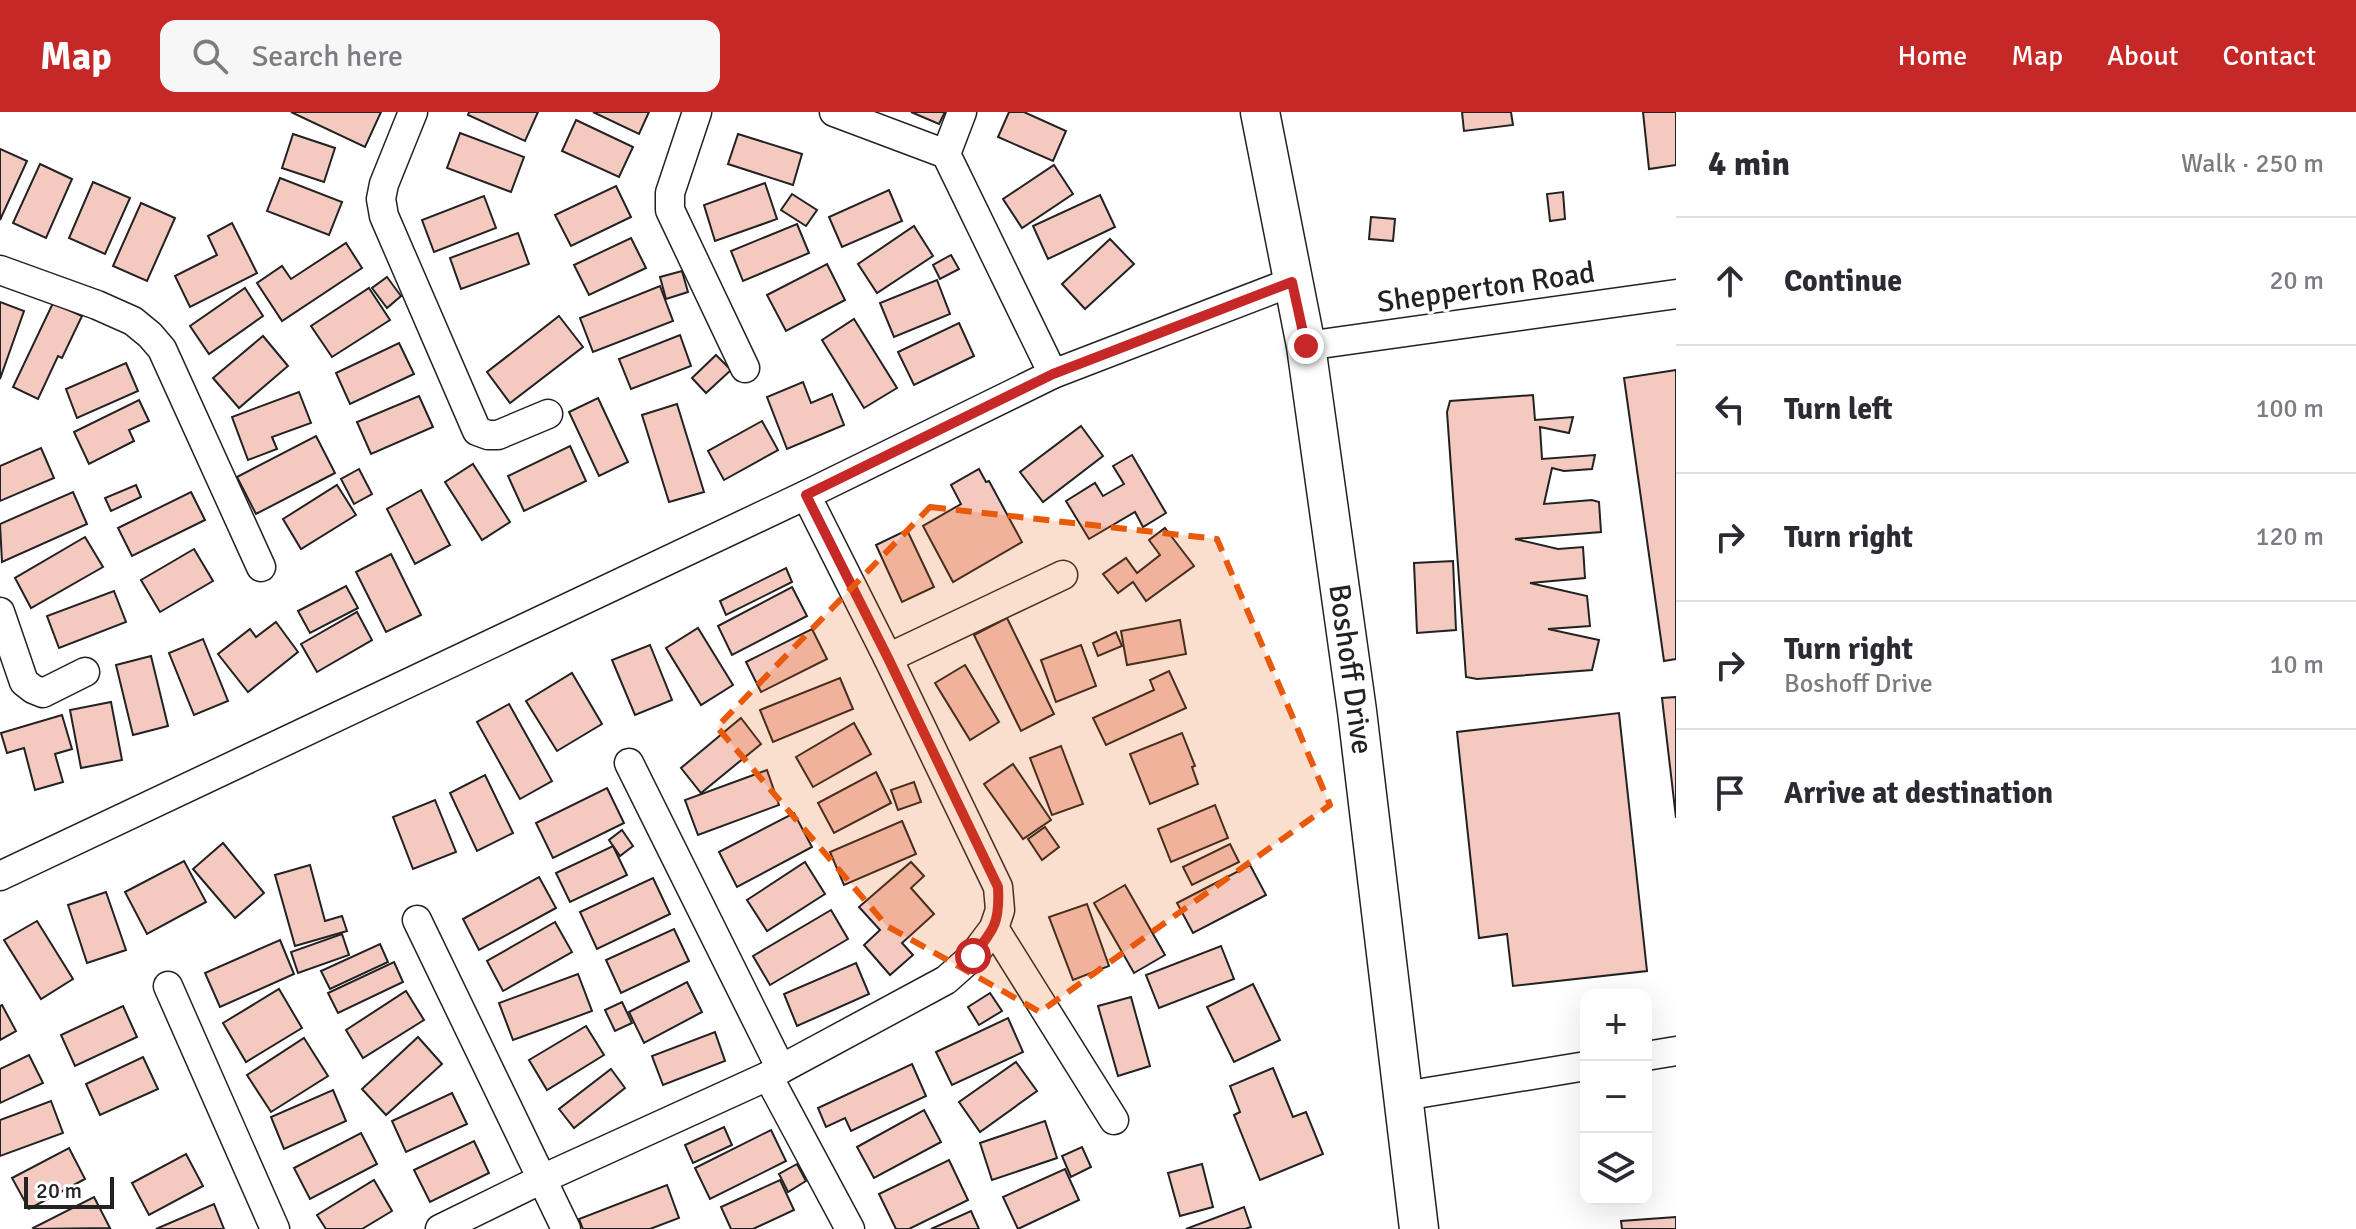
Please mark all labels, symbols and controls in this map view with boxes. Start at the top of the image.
search box [160,20,720,92]
text: Map [40,33,112,80]
icon: search [188,34,232,78]
text: Search here [252,38,403,75]
text: Home [1898,39,1967,73]
text: Map [2011,39,2063,73]
text: About [2107,39,2179,73]
text: Contact [2223,39,2316,73]
text: 4 min [1708,143,1790,185]
text: Walk · 250 m [2181,148,2324,180]
street label: Shepperton Road [1375,254,1597,321]
icon: ahead [1708,259,1752,303]
text: Continue [1784,263,1902,300]
text: 20 m [2269,265,2324,297]
route end [1288,328,1324,364]
icon: left [1708,387,1752,431]
text: Turn left [1784,391,1893,428]
text: 100 m [2255,393,2324,425]
icon: right [1708,515,1752,559]
text: Turn right [1784,519,1913,556]
text: 120 m [2255,521,2324,553]
street label: Boshoff Drive [1320,582,1381,757]
text: Turn right [1784,631,1913,668]
icon: right [1708,643,1752,687]
text: 10 m [2269,649,2324,681]
text: Boshoff Drive [1784,668,1933,700]
icon: arrive [1708,771,1752,815]
text: Arrive at destination [1784,775,2053,812]
route start [955,938,991,974]
map controls [1580,989,1652,1205]
button: + [1580,989,1652,1061]
button: − [1580,1061,1652,1133]
button: layers [1580,1133,1652,1205]
scale bar [24,1173,114,1209]
text: 20 m [36,1177,82,1204]

